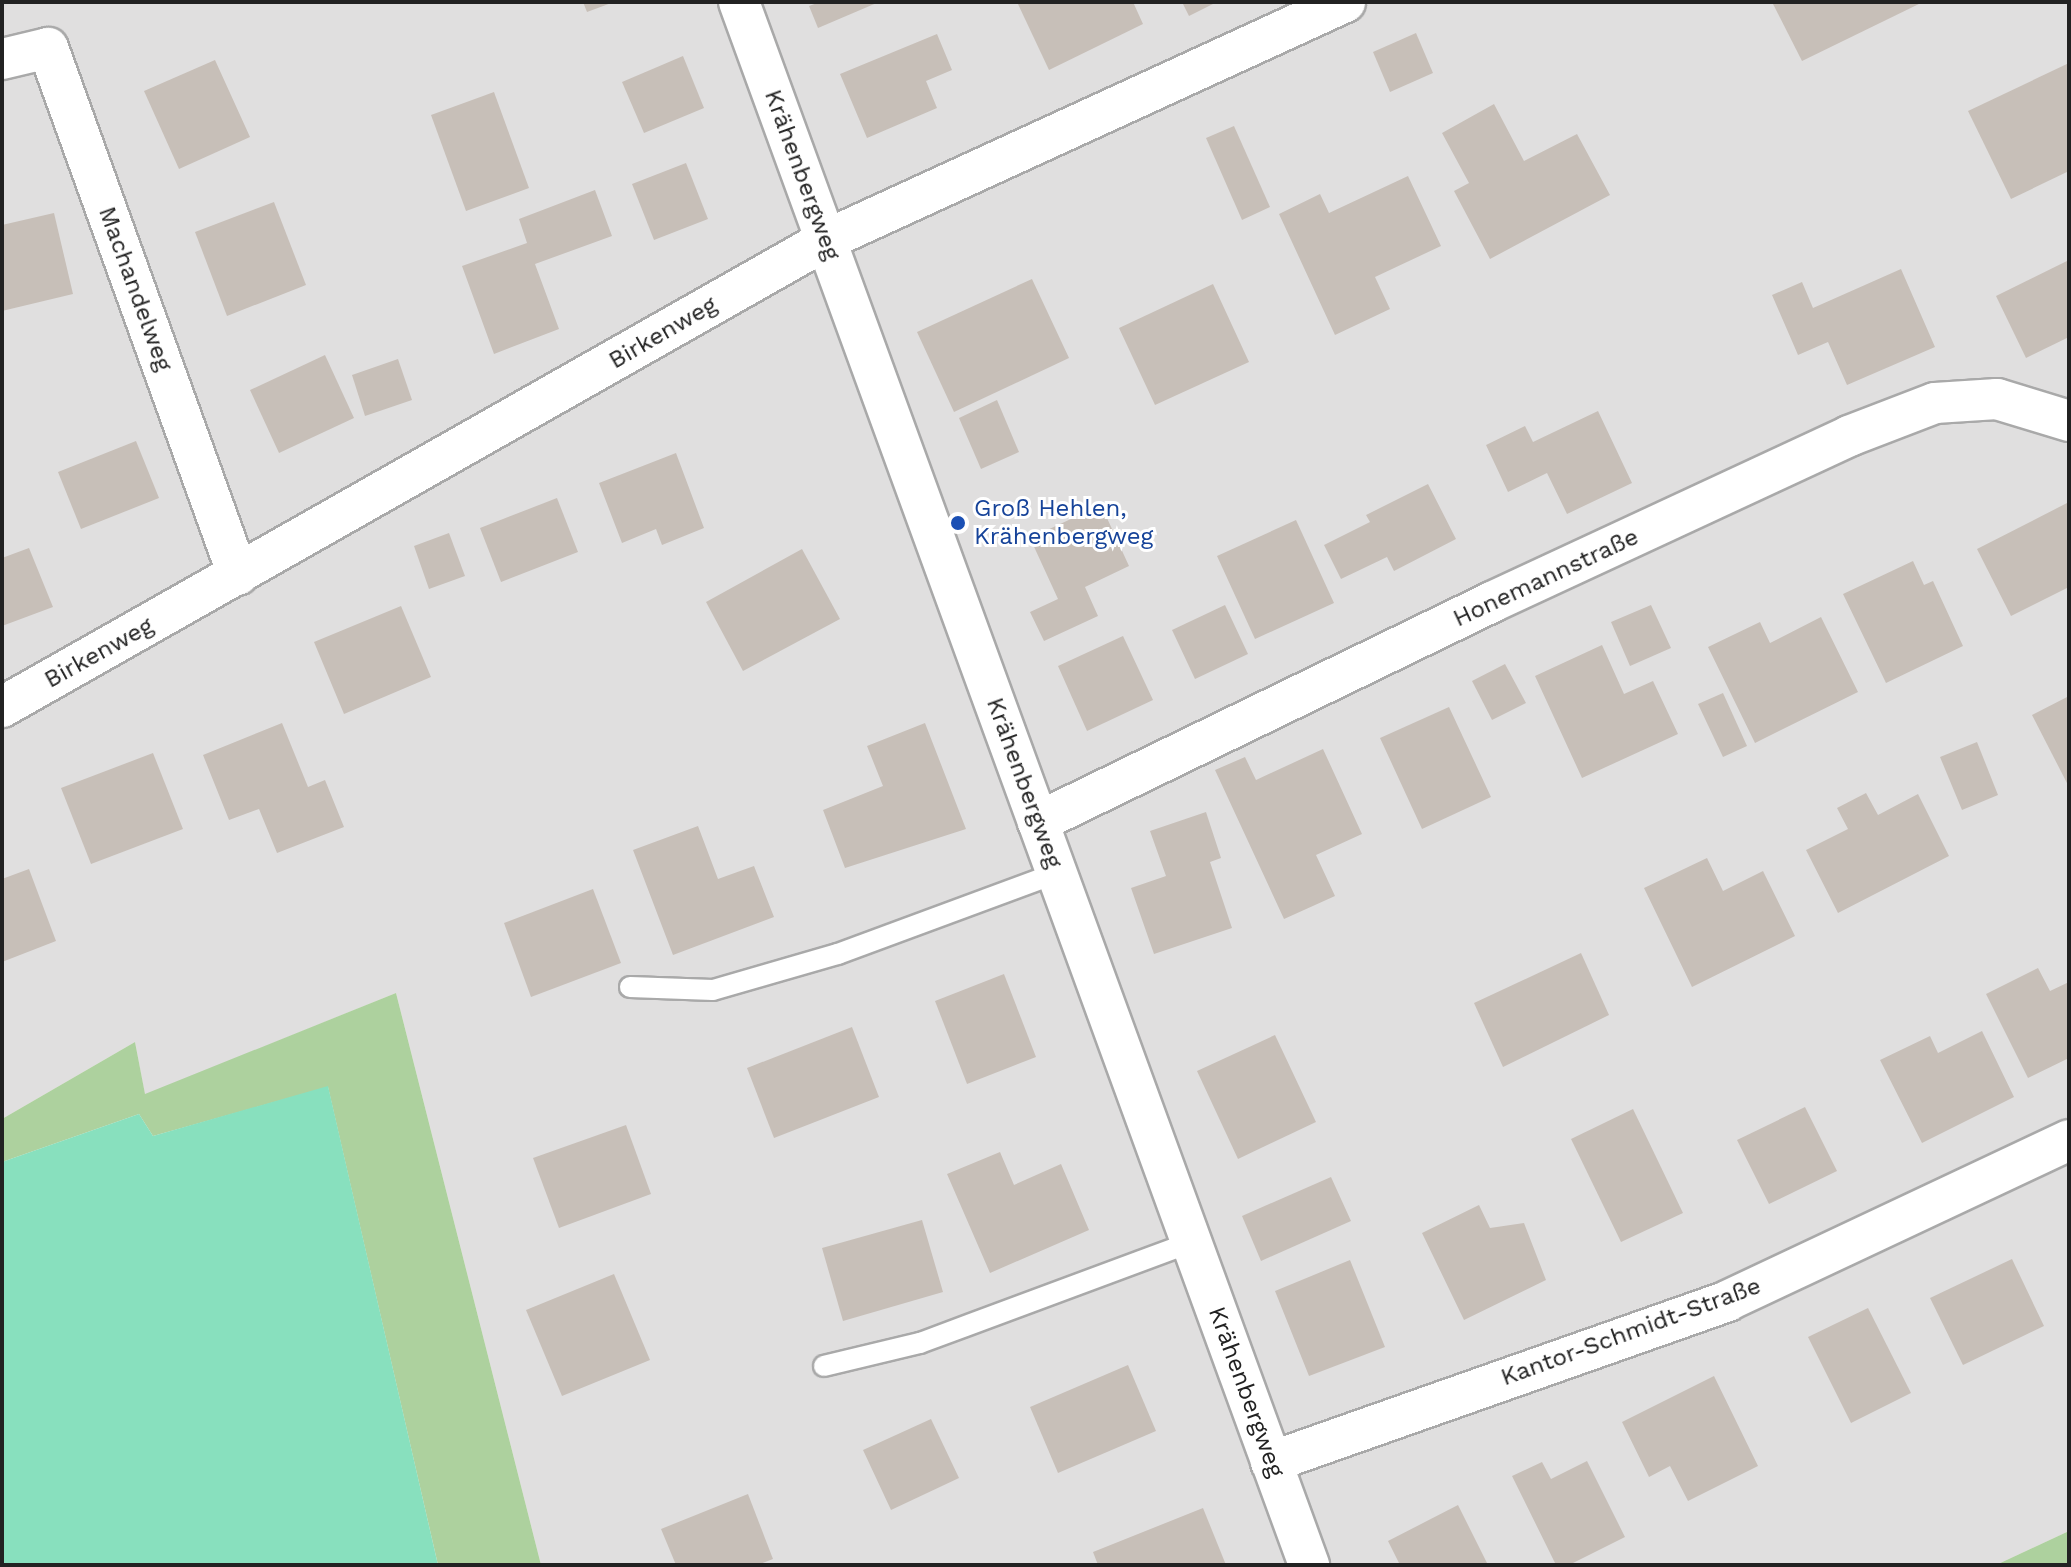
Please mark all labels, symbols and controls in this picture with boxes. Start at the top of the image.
street label: Krähenbergweg [758,86,846,264]
street label: Machandelweg [92,203,178,375]
street label: Birkenweg [604,291,722,375]
place label: Groß Hehlen, Krähenbergweg [974,495,1153,551]
marker: Groß Hehlen, Krähenbergweg [949,514,967,532]
street label: Honemannstraße [1449,522,1643,634]
street label: Birkenweg [40,611,158,695]
street label: Krähenbergweg [980,694,1068,872]
street label: Kantor-Schmidt-Straße [1497,1272,1765,1392]
street label: Krähenbergweg [1202,1303,1290,1481]

